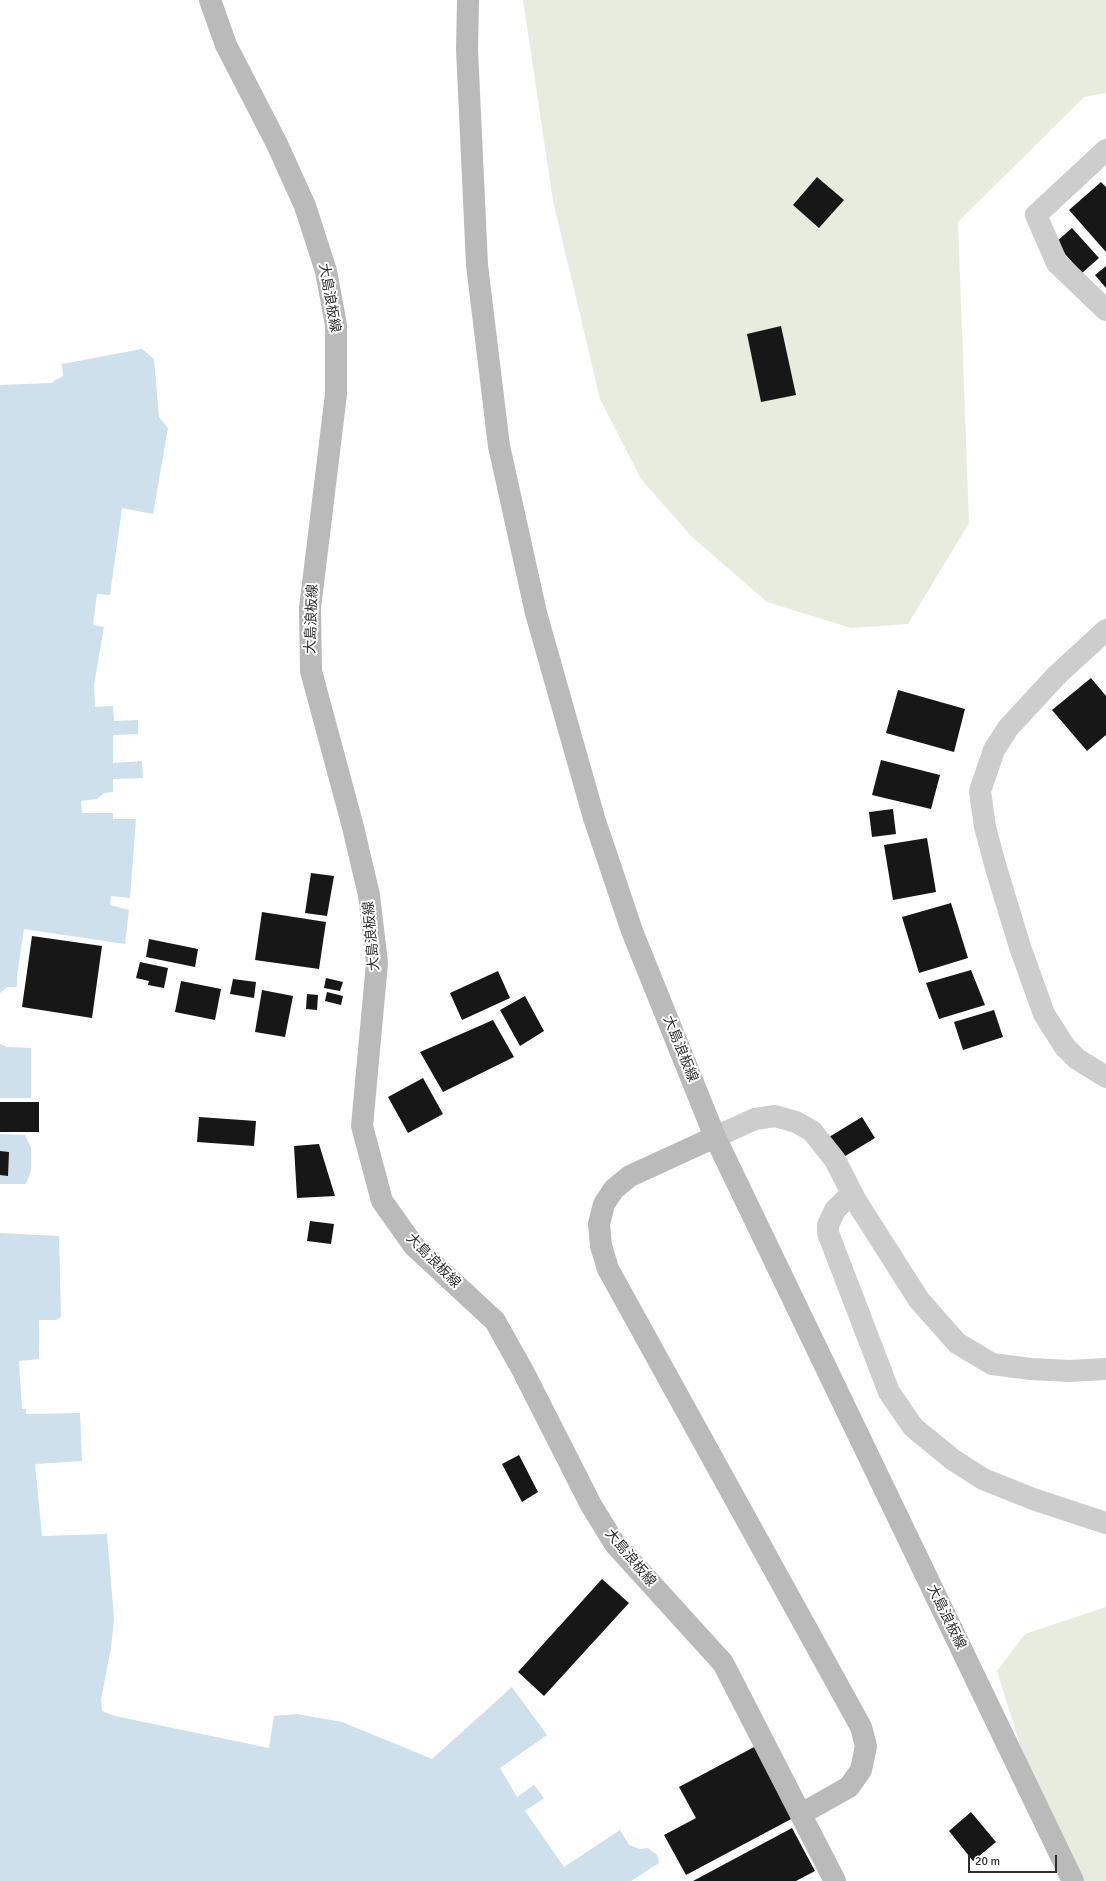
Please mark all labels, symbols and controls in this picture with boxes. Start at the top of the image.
street label: 大島浪板線 [315,262,343,334]
street label: 大島浪板線 [302,584,322,654]
street label: 大島浪板線 [361,900,383,972]
street label: 大島浪板線 [659,1013,701,1085]
street label: 大島浪板線 [402,1230,464,1292]
street label: 大島浪板線 [601,1526,659,1590]
street label: 大島浪板線 [923,1582,969,1652]
scale bar [970,1847,1059,1873]
text: 20 m [975,1854,1000,1869]

